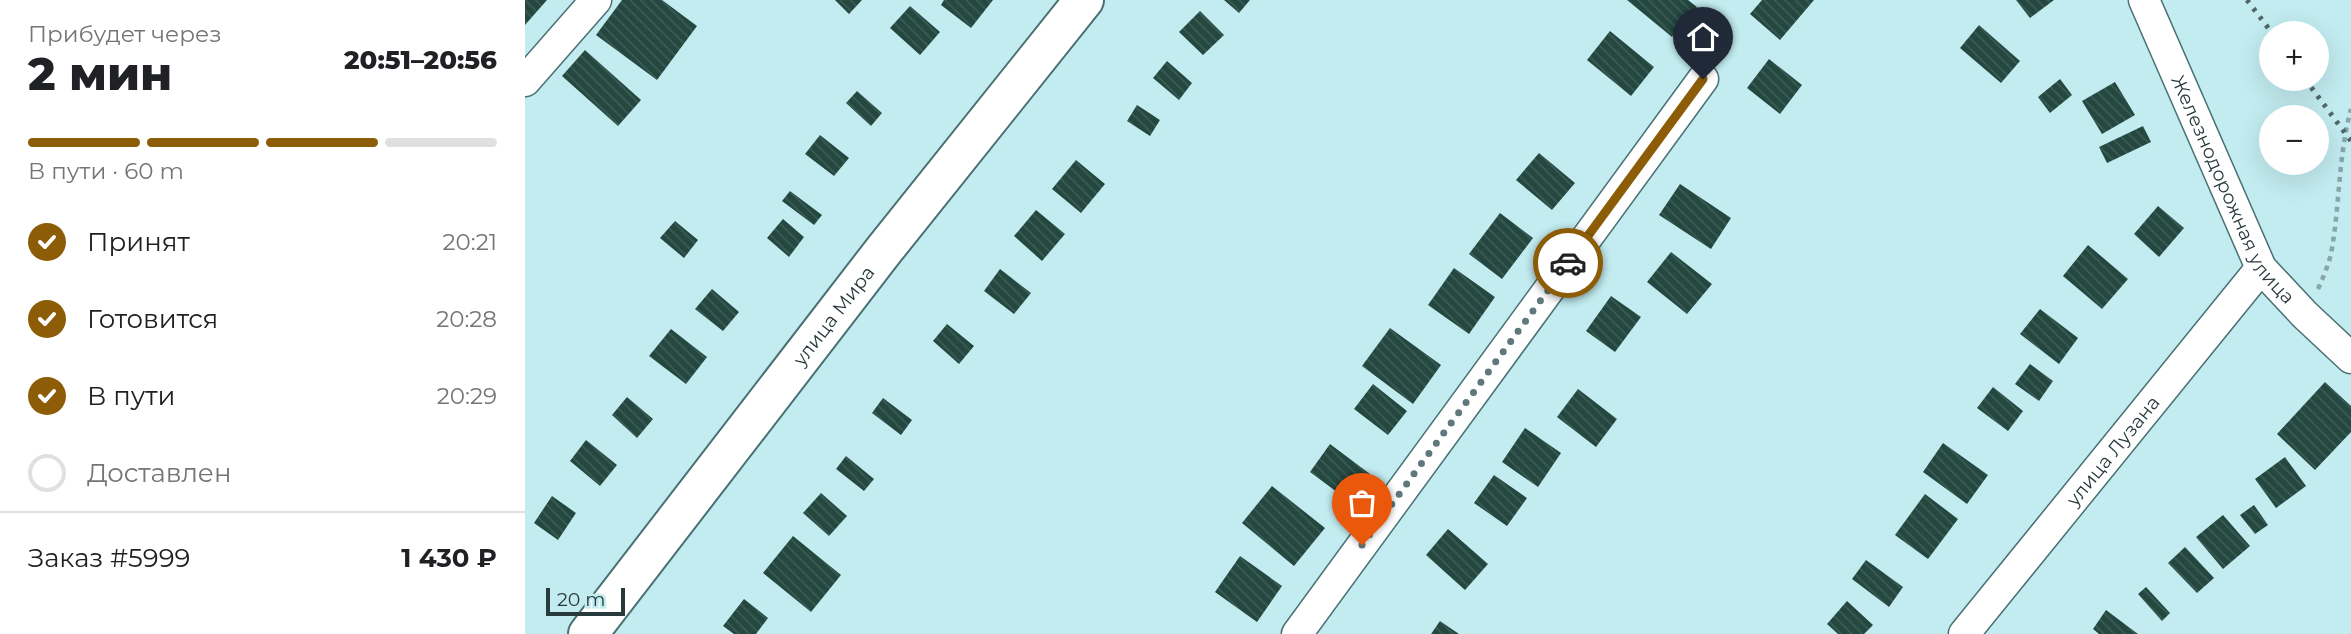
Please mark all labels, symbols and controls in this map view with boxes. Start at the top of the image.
pin [1673,7,1733,79]
icon: home [1684,18,1722,56]
text: Прибудет через [28,20,222,48]
map controls [2259,21,2329,175]
button: + [2259,21,2329,91]
text: 20:51–20:56 [344,44,497,76]
text: 2 мин [28,45,172,102]
street label: Железнодорожная улица [2167,72,2300,308]
button: − [2259,105,2329,175]
text: В пути · 60 m [28,157,184,185]
icon: check [28,223,66,261]
text: Принят [87,226,190,258]
text: 20:21 [443,228,497,256]
courier [1533,228,1603,298]
icon: car [1549,244,1587,282]
street label: улица Мира [787,261,879,371]
icon: check [28,300,66,338]
text: Готовится [87,303,218,335]
text: 20:28 [436,305,497,333]
icon: check [28,377,66,415]
text: В пути [87,380,176,412]
text: 20:29 [437,382,497,410]
street label: улица Лузана [2061,391,2164,511]
text: Доставлен [87,457,232,489]
pin [1332,473,1392,545]
icon: bag [1343,484,1381,522]
text: Заказ #5999 [28,542,190,574]
text: 1 430 ₽ [401,542,497,574]
scale bar [546,585,625,617]
text: 20 m [557,588,605,611]

